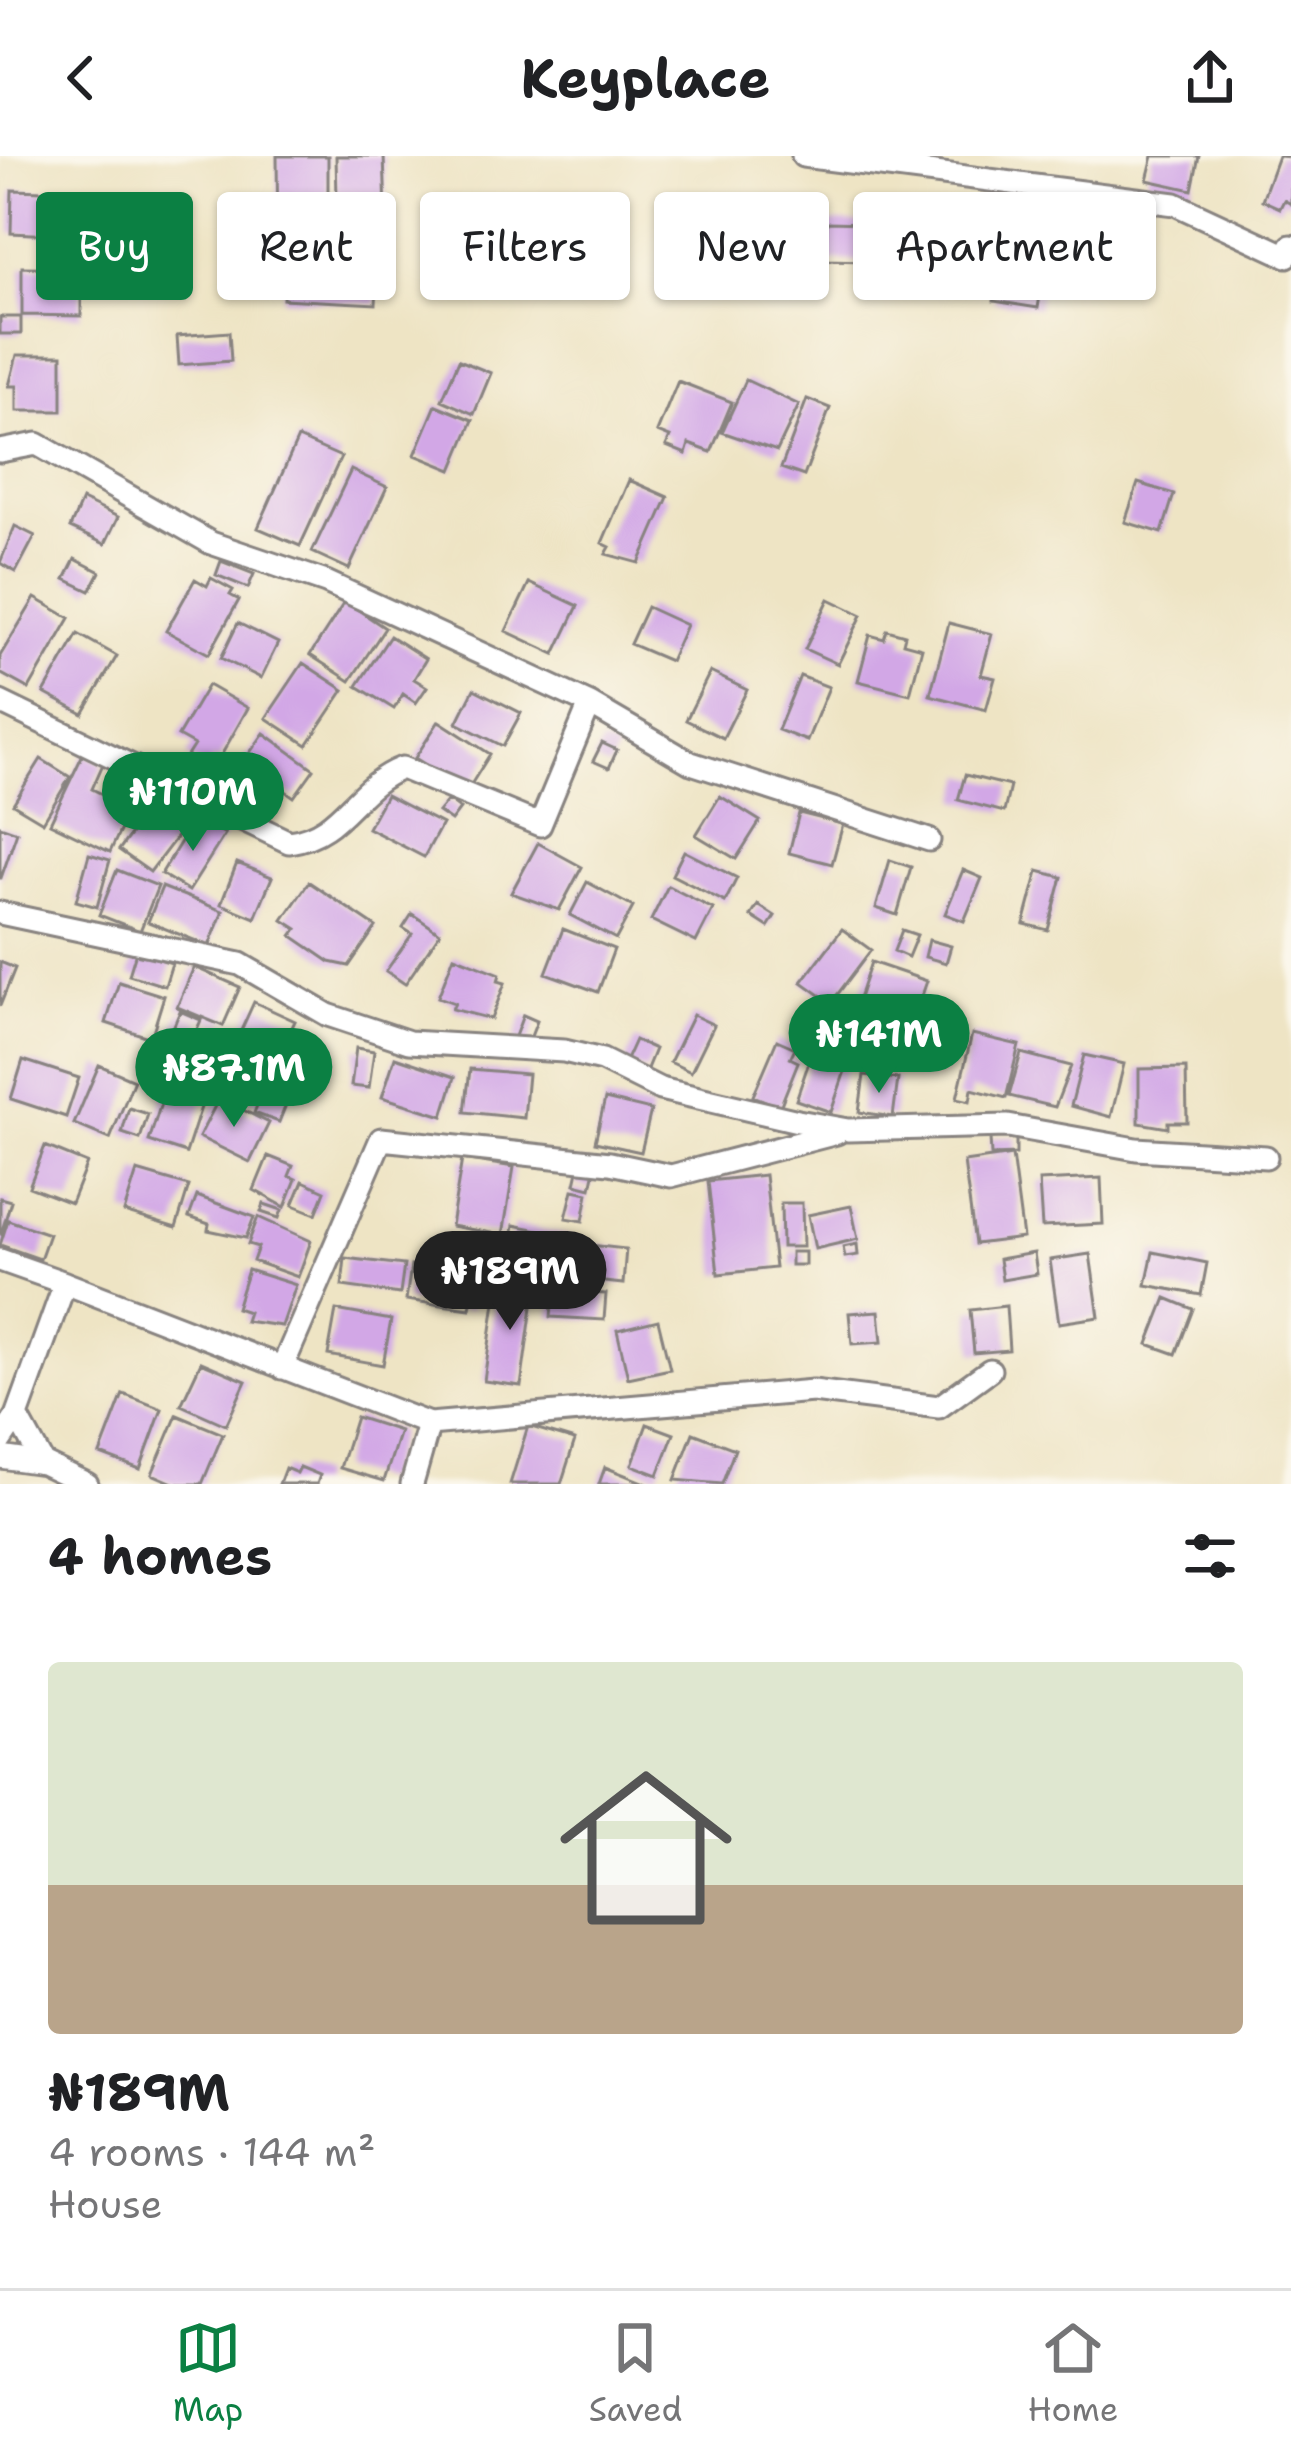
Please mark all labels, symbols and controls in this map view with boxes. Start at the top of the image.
text: Keyplace [520,42,771,114]
icon: back [48,45,114,111]
icon: share [1177,45,1243,111]
chip: Buy [36,192,193,300]
chip: Rent [217,192,396,300]
chip: Filters [420,192,630,300]
chip: New [654,192,829,300]
chip: Apartment [853,192,1156,300]
pin: ₦110M [109,752,277,854]
text: ₦110M [129,765,257,817]
pin: ₦141M [795,994,963,1096]
text: ₦141M [816,1007,942,1059]
pin: ₦87.1M [136,1028,332,1130]
text: ₦87.1M [162,1041,306,1093]
pin: ₦189M [426,1231,594,1333]
text: ₦189M [440,1244,580,1296]
text: 4 homes [48,1522,272,1590]
icon: filters [1177,1523,1243,1589]
icon: home [538,1740,754,1956]
text: ₦189M [48,2058,230,2126]
text: 4 rooms · 144 m² [48,2126,375,2178]
text: House [48,2178,163,2230]
tab: Map [173,2315,243,2432]
tab: Saved [589,2315,682,2432]
tab: Home [1028,2315,1118,2432]

